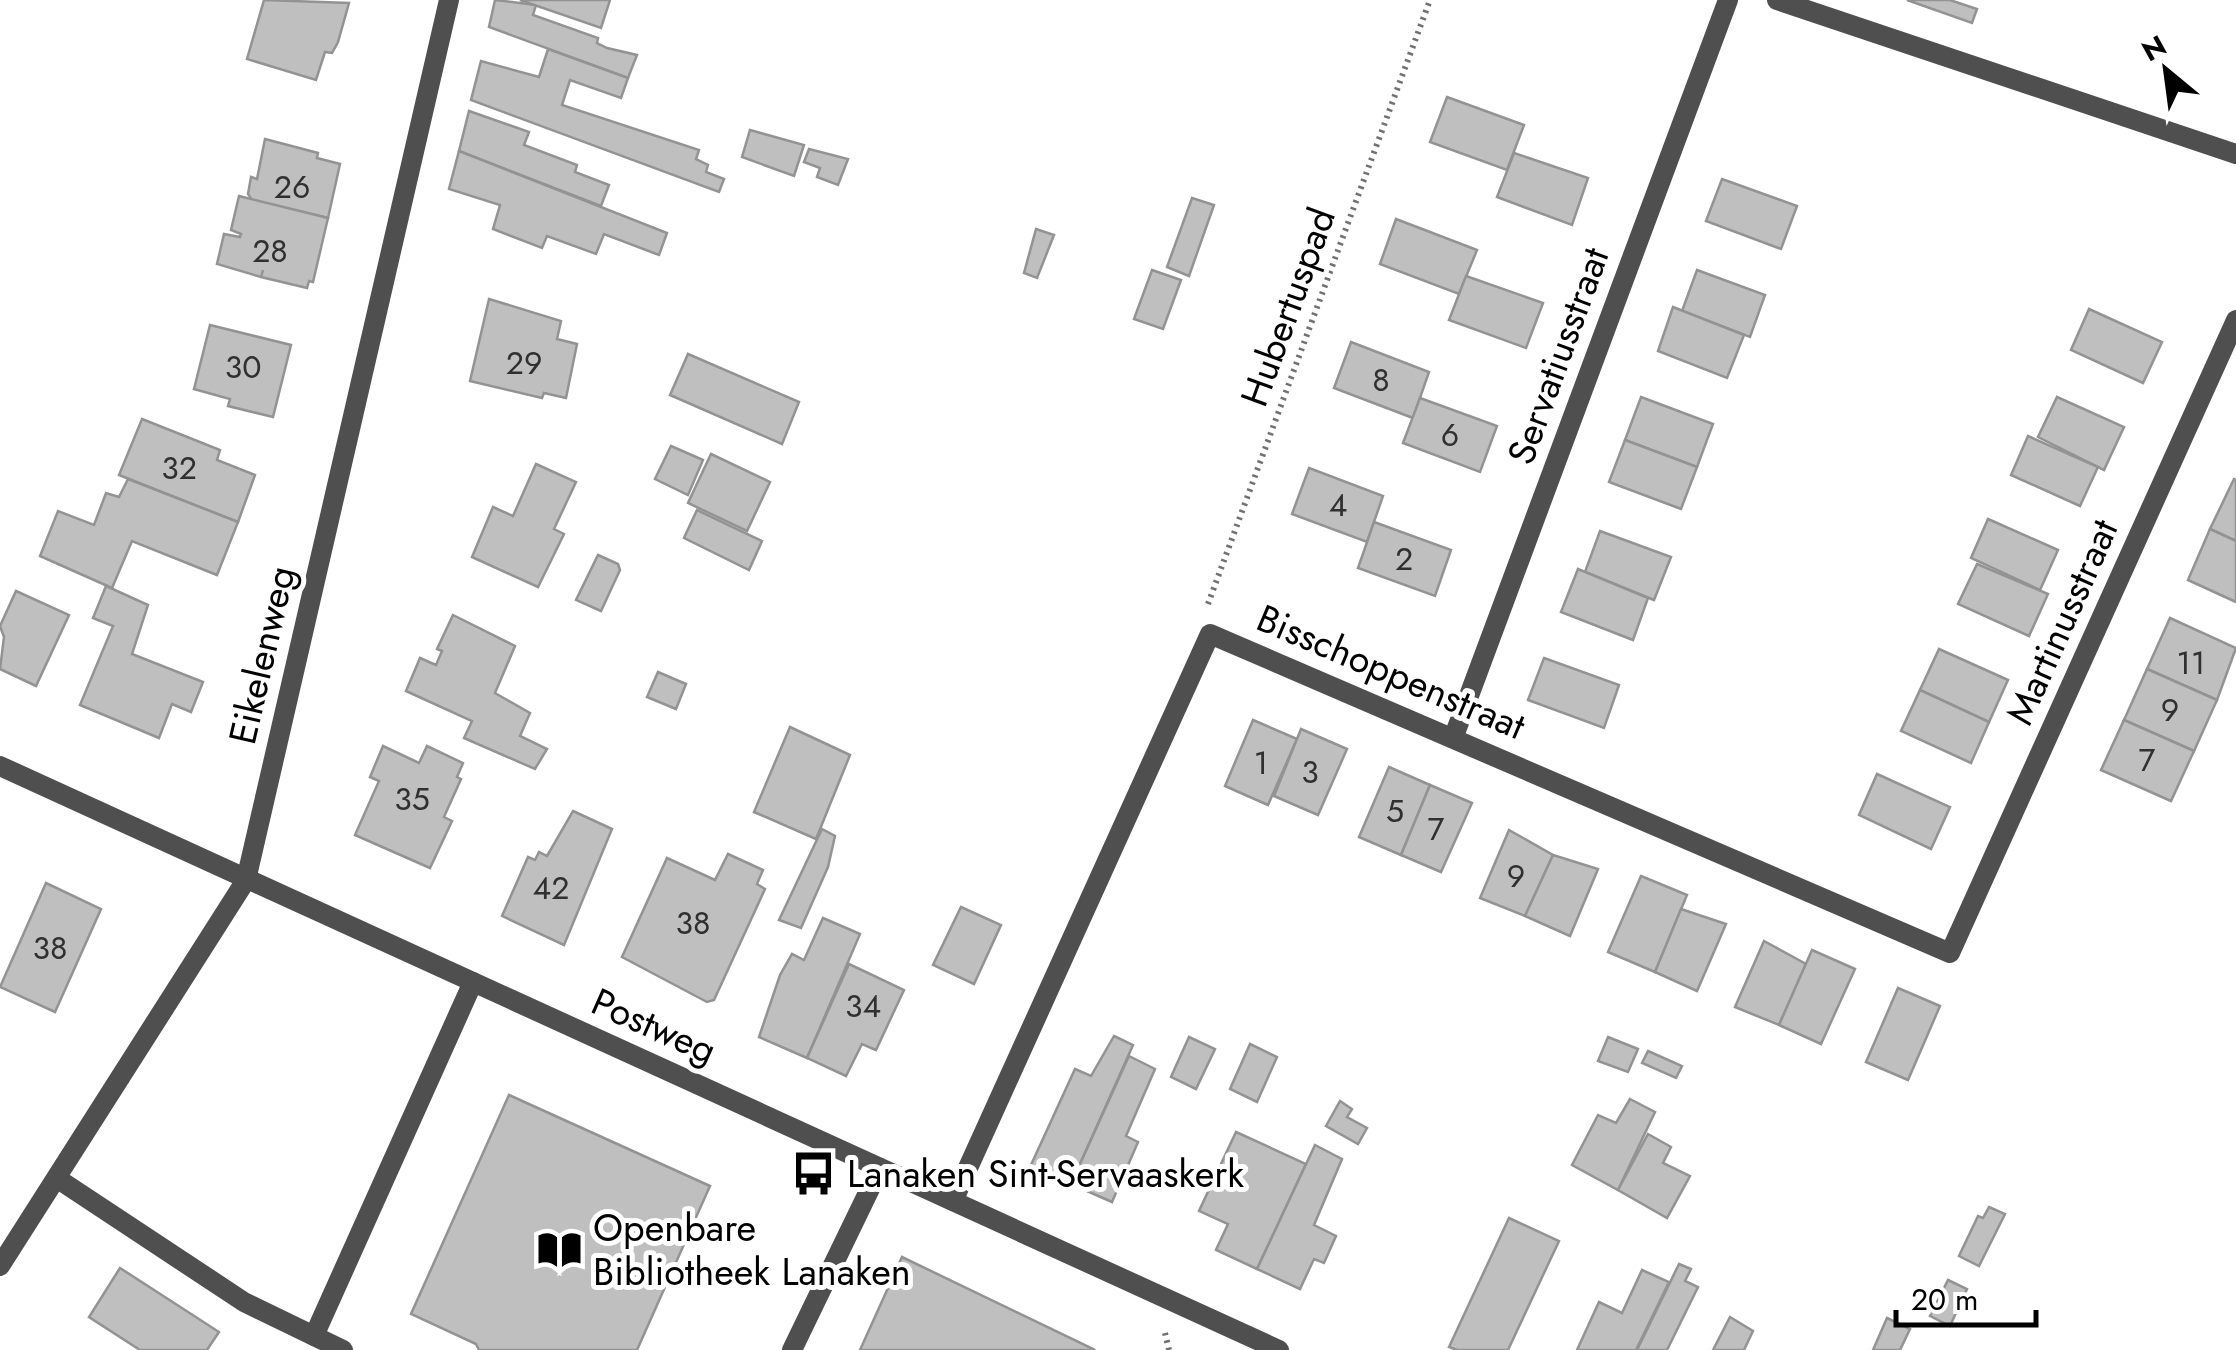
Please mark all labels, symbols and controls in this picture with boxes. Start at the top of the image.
north arrow [2116,20,2216,120]
text: N [2134,25,2174,72]
house number: 26 [274,164,310,210]
street label: Hubertuspad [1226,200,1349,414]
house number: 28 [252,228,288,274]
street label: Servatiusstraat [1493,240,1622,472]
house number: 29 [506,340,542,386]
house number: 30 [225,344,261,390]
house number: 8 [1372,357,1390,403]
house number: 6 [1441,412,1459,458]
house number: 32 [161,445,197,491]
house number: 4 [1329,482,1347,528]
street label: Martinusstraat [1992,510,2131,733]
house number: 2 [1395,536,1413,582]
street label: Eikelenweg [214,560,309,749]
street label: Bisschoppenstraat [1249,590,1534,753]
house number: 11 [2177,640,2205,686]
house number: 9 [2161,687,2179,733]
house number: 7 [2139,737,2156,783]
house number: 1 [1254,740,1268,786]
house number: 3 [1301,749,1319,795]
house number: 35 [394,776,430,822]
house number: 5 [1386,788,1404,834]
house number: 7 [1428,806,1445,852]
house number: 9 [1507,853,1525,899]
house number: 42 [533,865,569,911]
house number: 38 [676,900,710,946]
house number: 38 [33,925,67,971]
street label: Postweg [583,974,725,1077]
house number: 34 [845,983,881,1029]
place label: Lanaken Sint-Servaaskerk [847,1146,1244,1201]
bus stop icon: Lanaken Sint-Servaaskerk [790,1150,838,1198]
place label: Openbare Bibliotheek Lanaken [593,1200,911,1299]
library icon: Openbare Bibliotheek Lanaken [536,1226,584,1274]
scale bar [1896,1265,2036,1327]
text: 20 m [1911,1278,1978,1321]

